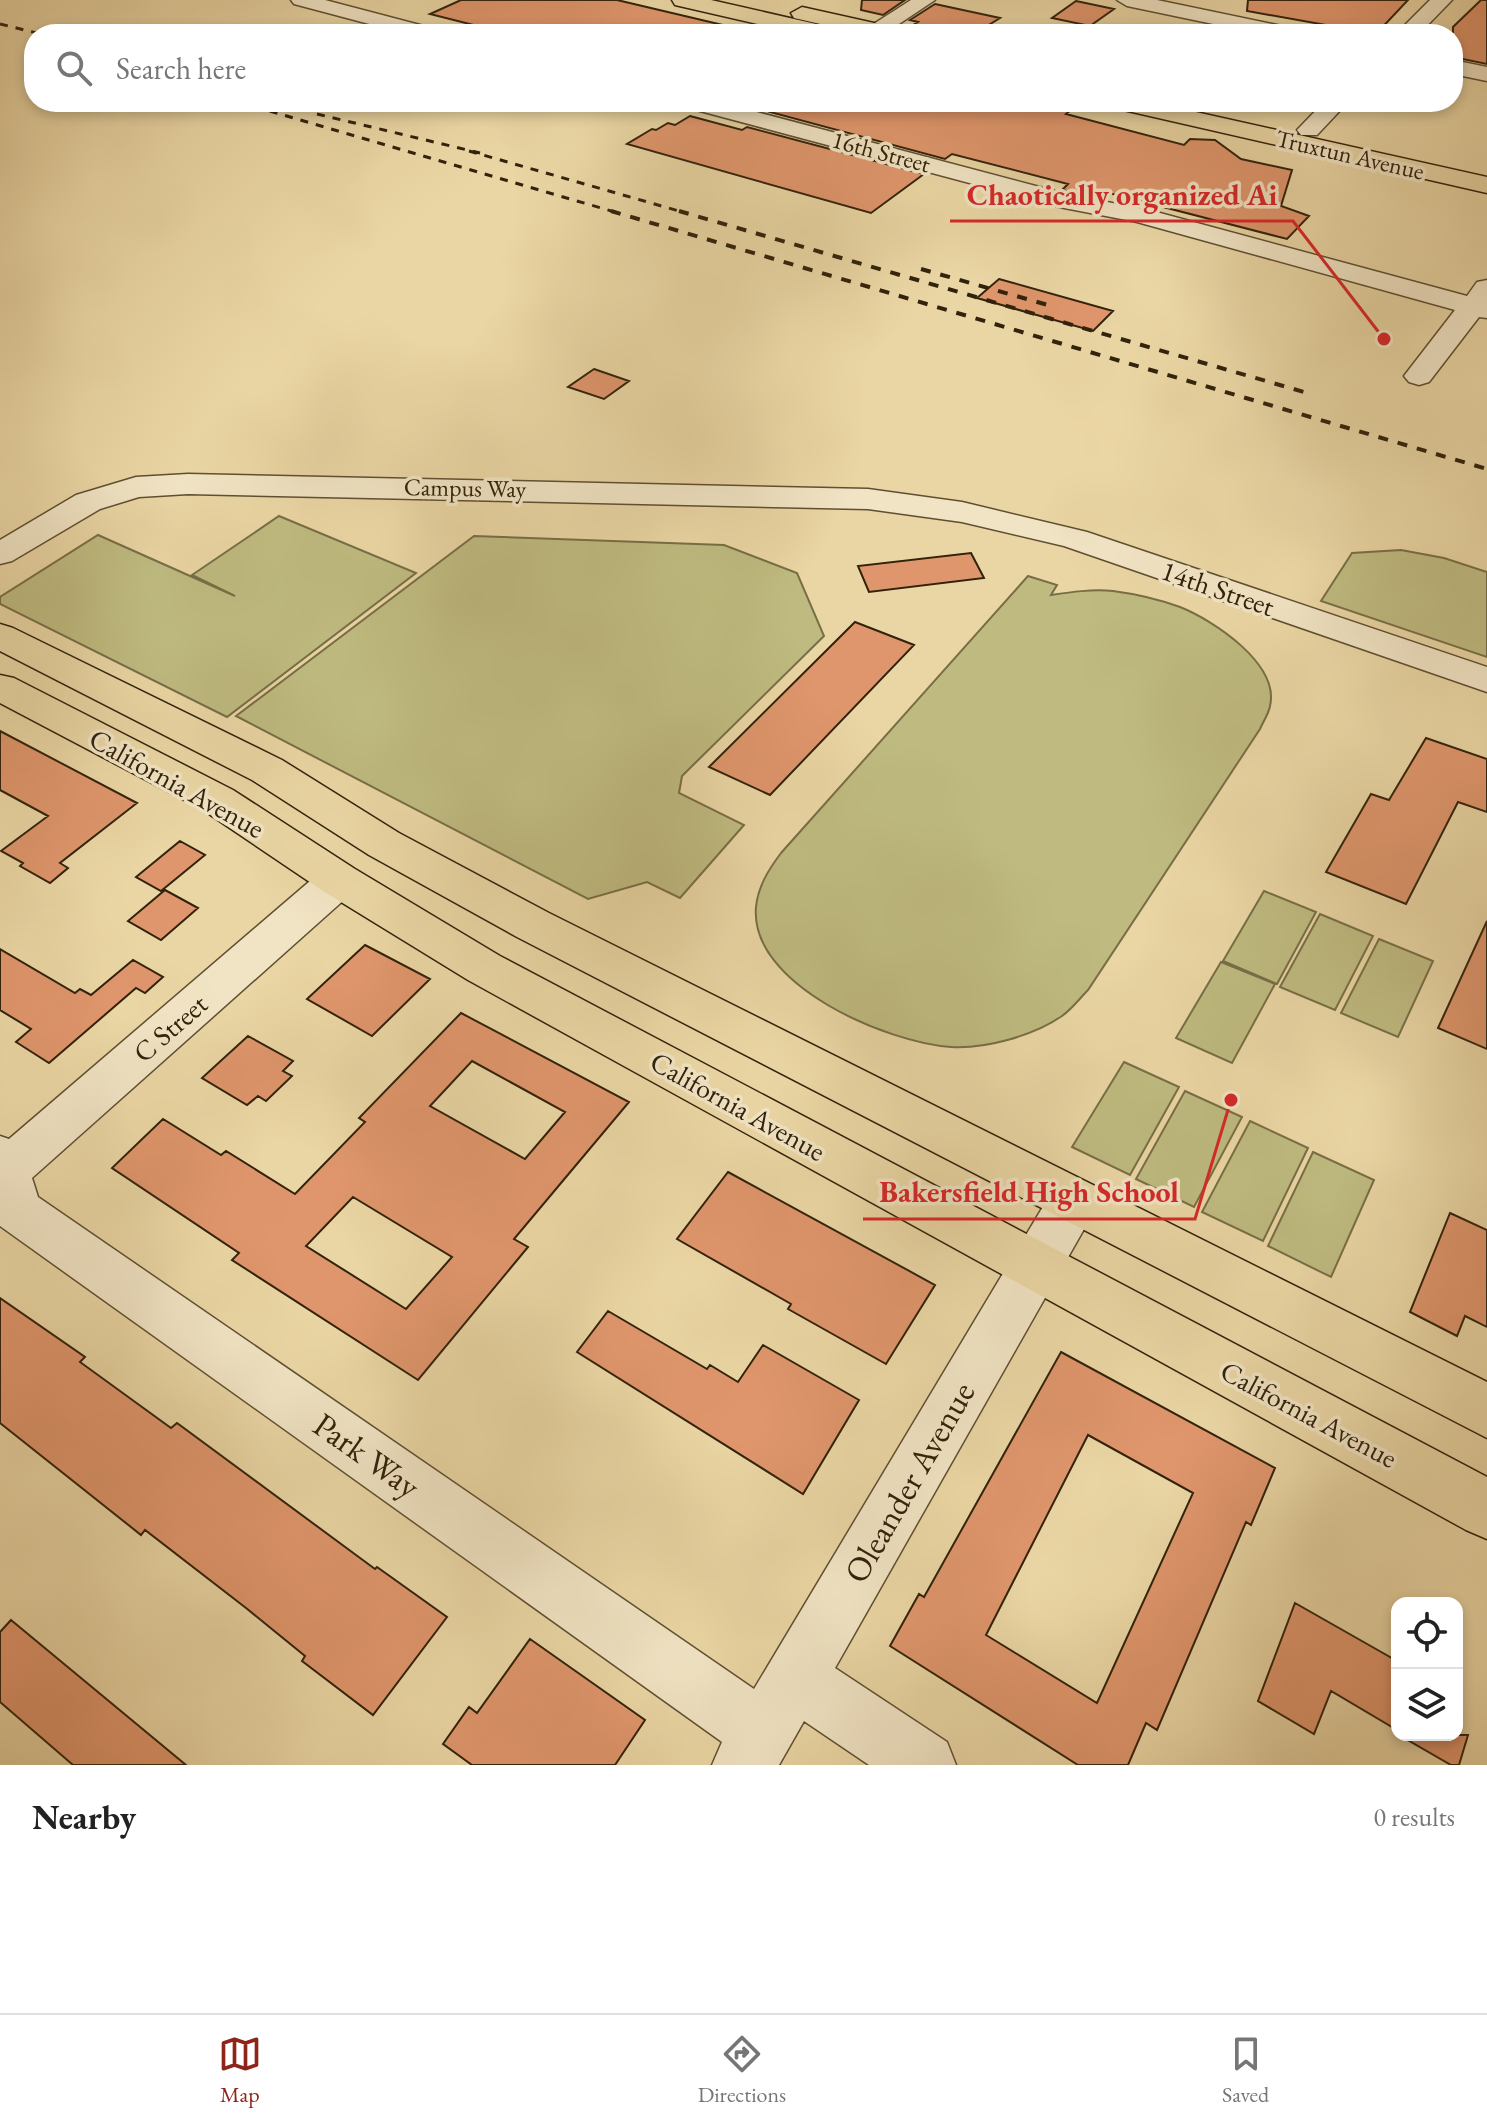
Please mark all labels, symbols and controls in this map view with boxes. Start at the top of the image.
search box [24,24,1463,112]
icon: search [52,46,96,90]
text: Search here [116,49,246,88]
street label: Truxtun Avenue [1273,122,1427,187]
street label: 16th Street [829,124,934,180]
callout: Chaotically organized Ai [950,167,1293,221]
text: Chaotically organized Ai [967,175,1277,214]
street label: Campus Way [404,471,527,504]
street label: 14th Street [1157,552,1279,624]
street label: California Avenue [83,720,271,846]
street label: C Street [125,986,215,1070]
street label: California Avenue [644,1043,832,1169]
callout: Bakersfield High School [863,1165,1195,1219]
text: Bakersfield High School [879,1172,1179,1211]
street label: California Avenue [1215,1352,1404,1476]
street label: Oleander Avenue [834,1374,984,1590]
street label: Park Way [305,1402,430,1508]
map controls [1391,1597,1463,1741]
button: locate [1391,1597,1463,1669]
button: layers [1391,1669,1463,1741]
text: Nearby [32,1795,136,1839]
text: 0 results [1374,1800,1455,1834]
tab: Map [218,2032,262,2109]
tab: Directions [698,2032,786,2109]
tab: Saved [1222,2032,1269,2109]

